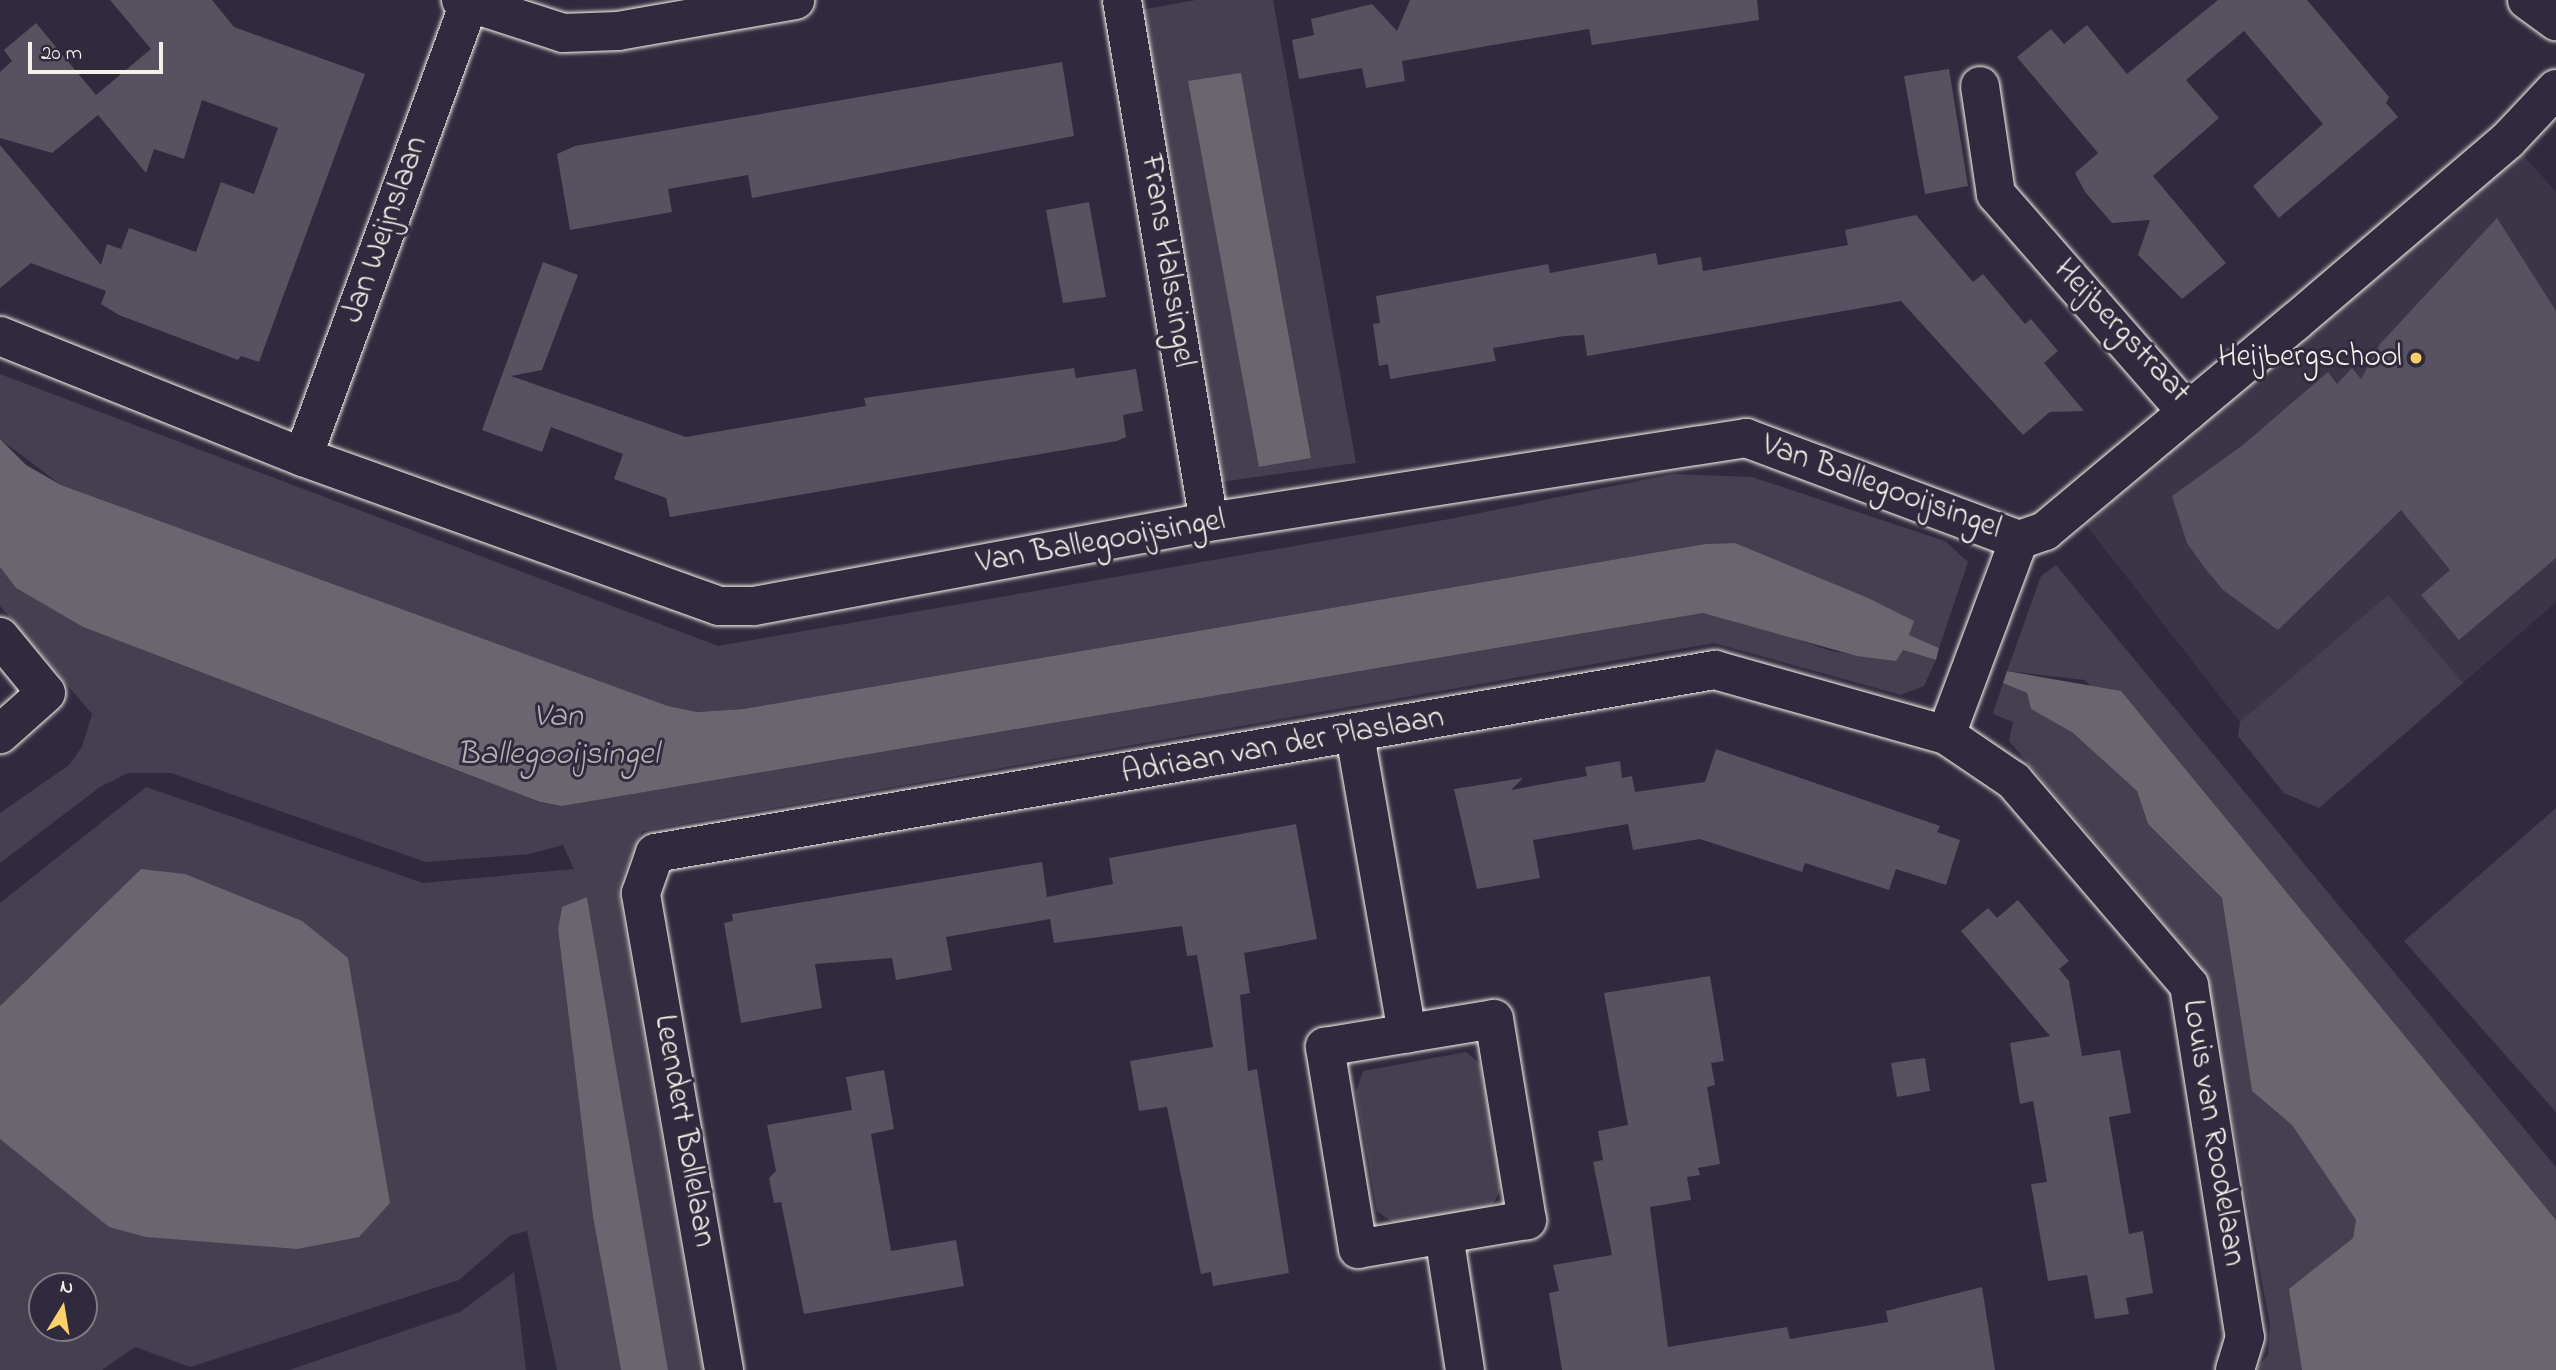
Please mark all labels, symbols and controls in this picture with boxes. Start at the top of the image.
scale bar [32,28,166,72]
text: 20 m [41,39,82,69]
street label: Jan Weijnslaan [334,131,438,329]
street label: Frans Halssingel [1130,152,1202,370]
street label: Heijbergstraat [2045,252,2197,412]
place label: Heijbergschool [2218,339,2402,377]
marker: Heijbergschool [2408,350,2424,366]
street label: Van Ballegooijsingel [1756,427,2006,549]
street label: Van Ballegooijsingel [974,502,1228,584]
water label: Van Ballegooijsingel [457,698,659,776]
street label: Adriaan van der Plaslaan [1119,700,1447,794]
street label: Louis van Roodelaan [2172,997,2252,1269]
street label: Leendert Bollelaan [644,1012,722,1250]
north arrow [28,1272,98,1342]
text: N [58,1273,76,1302]

